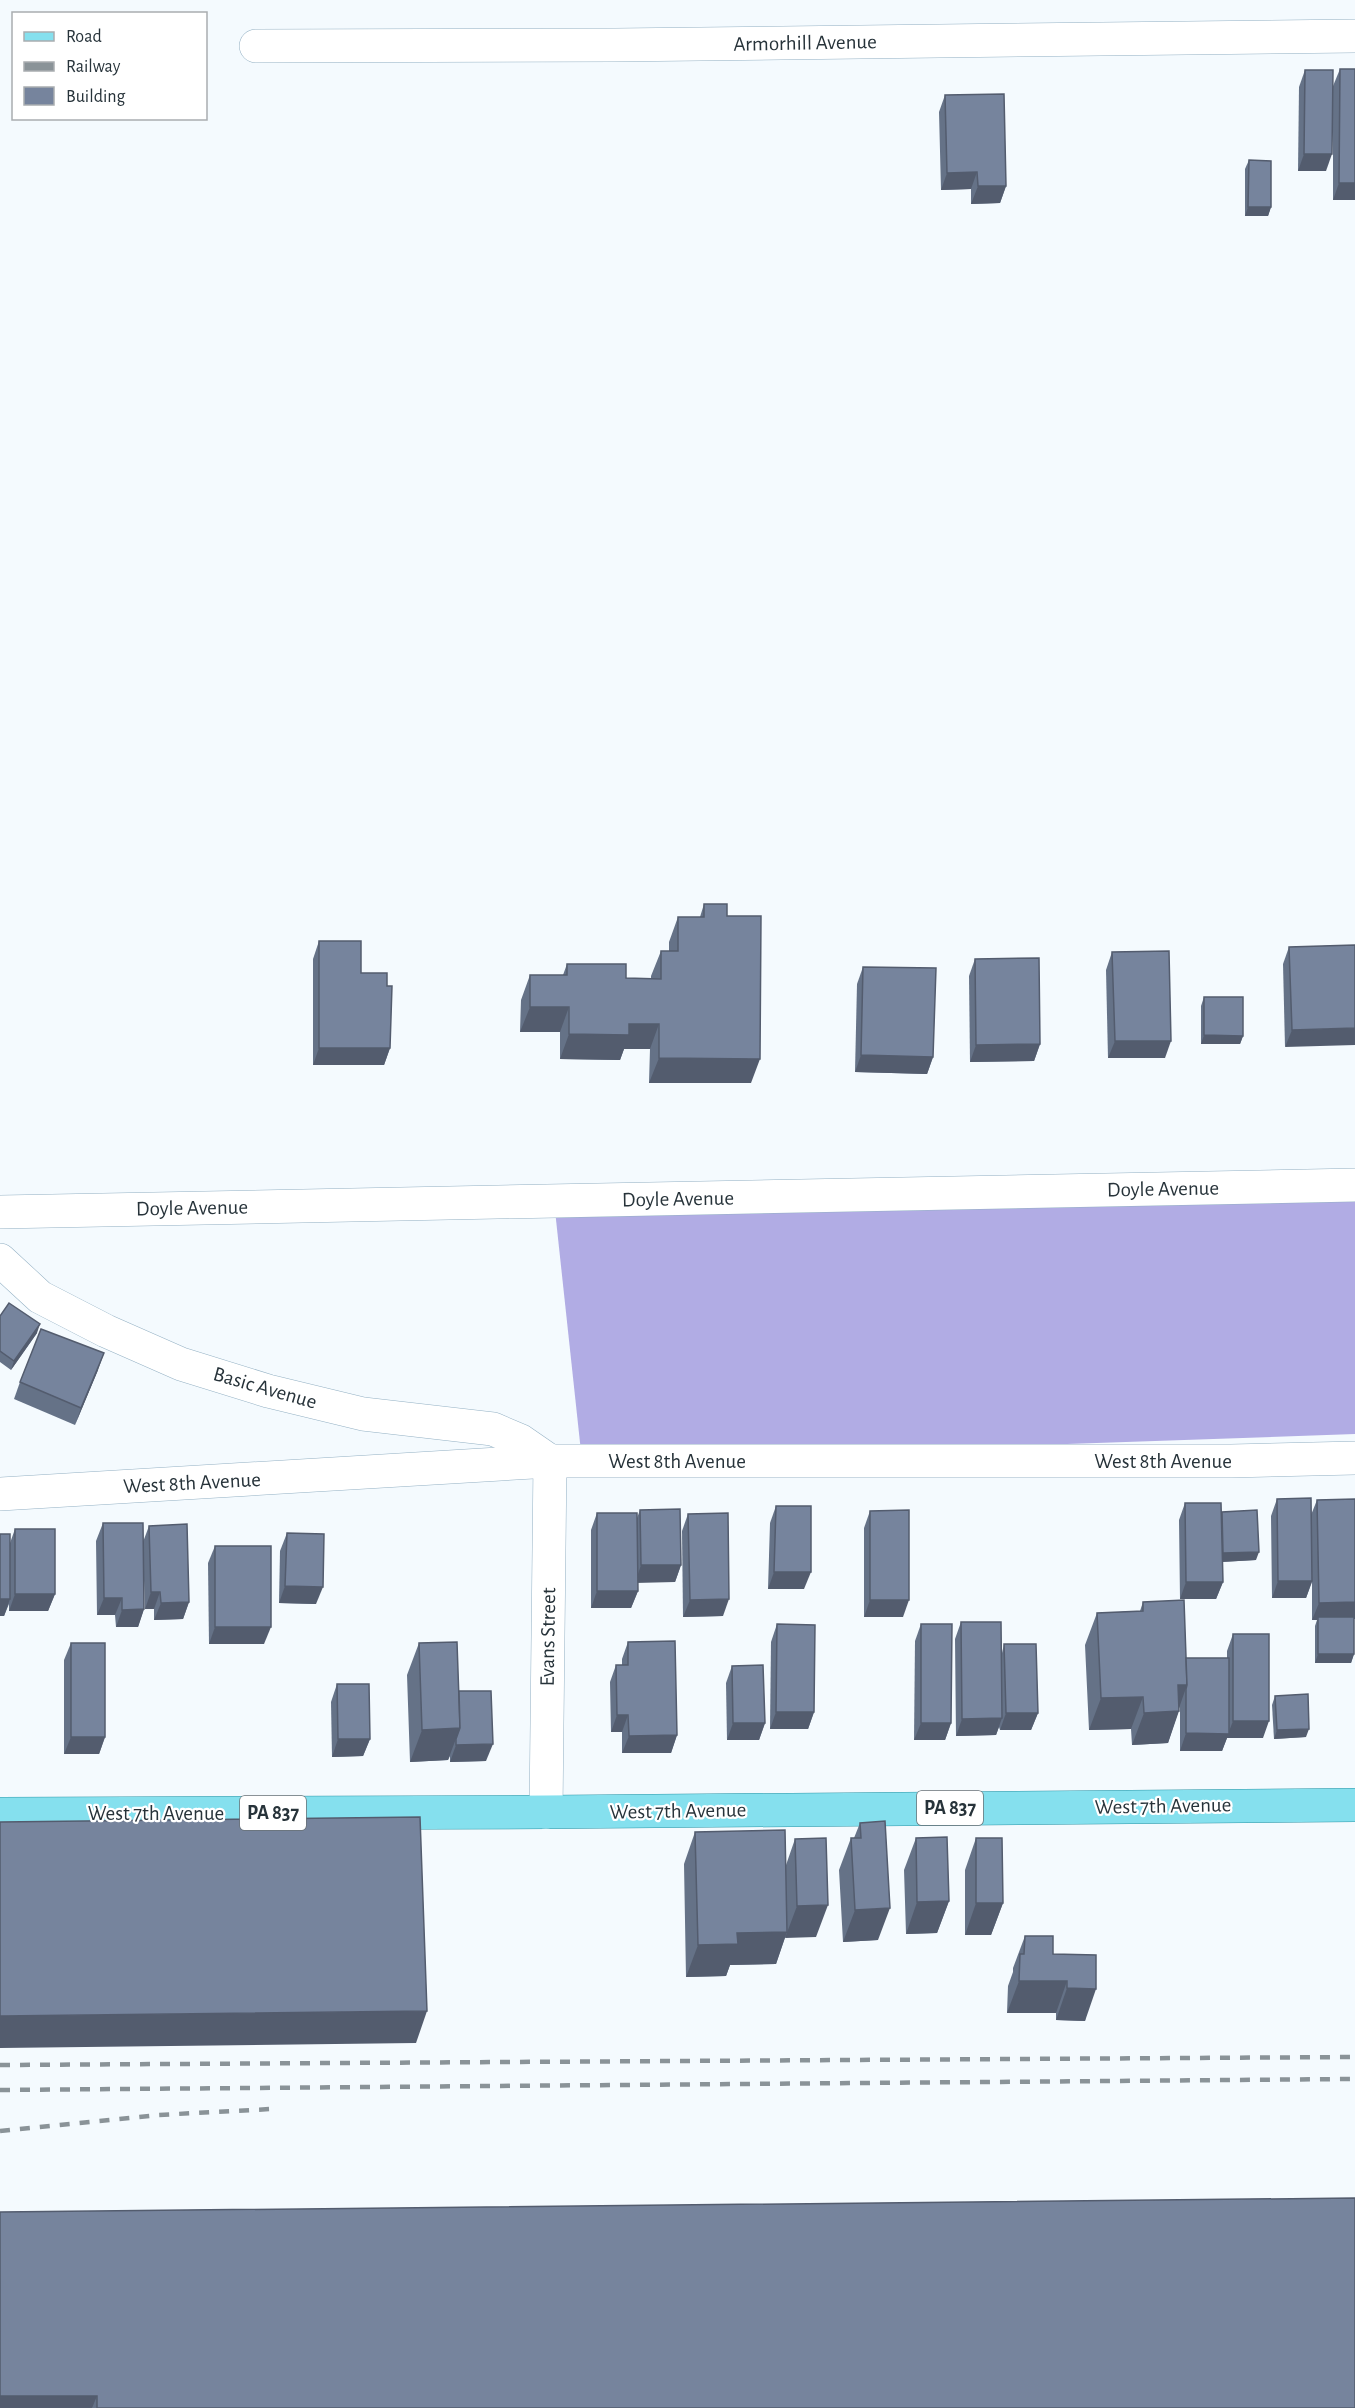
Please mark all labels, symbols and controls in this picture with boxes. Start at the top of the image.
legend [12,12,207,120]
text: Road [66,28,102,46]
street label: Armorhill Avenue [733,31,877,55]
text: Railway [66,58,121,76]
text: Building [66,88,126,106]
street label: Doyle Avenue [1107,1178,1219,1200]
street label: Doyle Avenue [622,1188,734,1210]
street label: Doyle Avenue [136,1197,248,1219]
street label: Basic Avenue [211,1363,319,1413]
street label: West 8th Avenue [608,1451,746,1472]
street label: West 8th Avenue [1094,1451,1232,1472]
street label: West 8th Avenue [123,1469,261,1497]
street label: Evans Street [537,1587,559,1687]
road number: PA 837 [917,1791,983,1825]
street label: West 7th Avenue [1095,1794,1231,1818]
road number: PA 837 [240,1796,306,1830]
street label: West 7th Avenue [610,1799,746,1823]
street label: West 7th Avenue [88,1803,224,1824]

